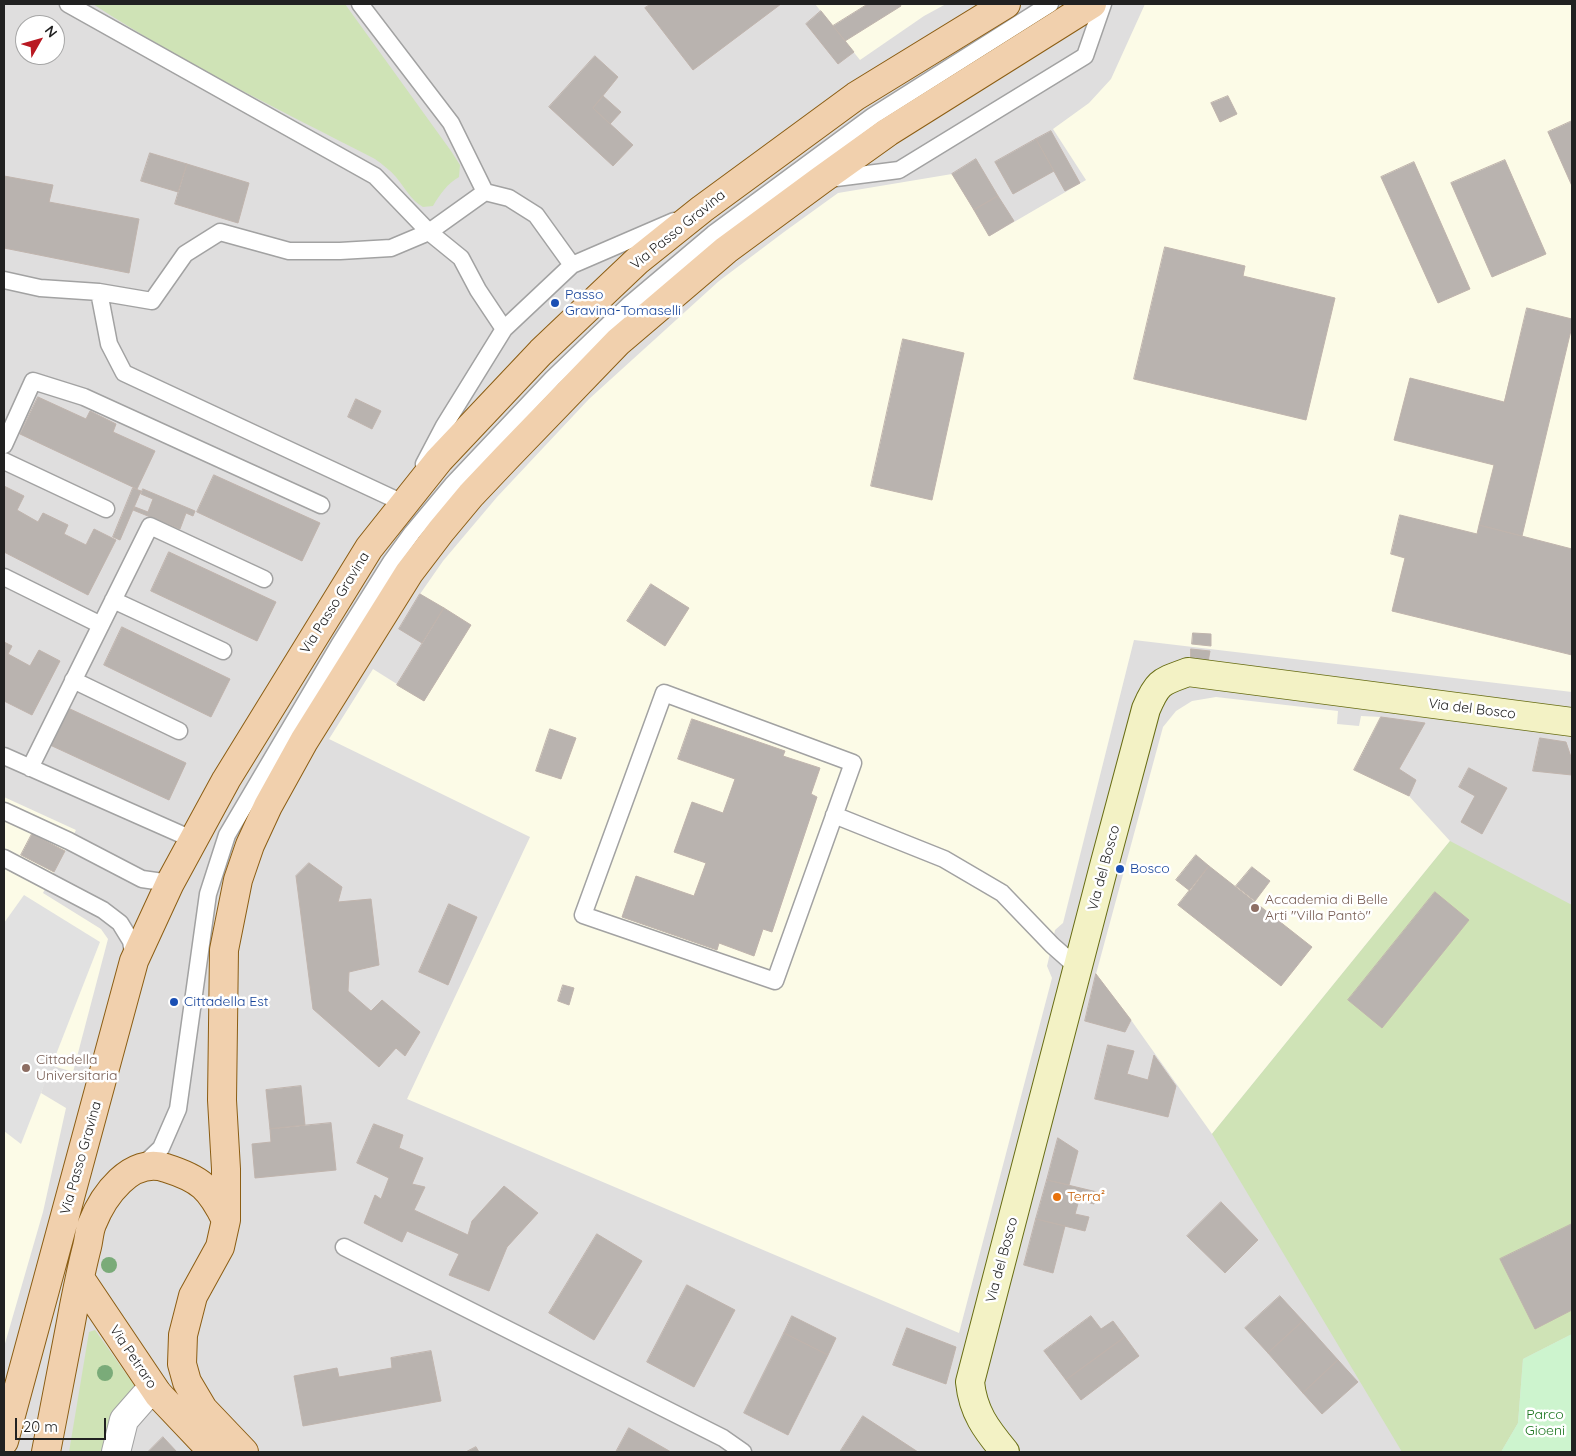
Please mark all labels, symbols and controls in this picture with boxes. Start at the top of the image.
north arrow [15,15,65,65]
text: N [41,22,61,41]
street label: Via Passo Gravina [627,187,729,273]
place label: Passo Gravina-Tomaselli [565,287,681,320]
marker: Passo Gravina-Tomaselli [549,297,561,309]
street label: Via Passo Gravina [297,549,373,657]
street label: Via del Bosco [1427,695,1517,723]
street label: Via del Bosco [1085,823,1123,913]
place label: Bosco [1130,861,1170,877]
marker: Bosco [1114,863,1126,875]
place label: Accademia di Belle Arti "Villa Pantò" [1265,892,1388,924]
marker: Accademia di Belle Arti "Villa Pantò" [1249,902,1261,914]
place label: Cittadella Est [184,994,269,1010]
marker: Cittadella Est [168,996,180,1008]
place label: Cittadella Universitaria [36,1052,117,1084]
marker: Cittadella Universitaria [20,1062,32,1074]
street label: Via Passo Gravina [57,1099,105,1217]
place label: Terra² [1067,1189,1105,1205]
marker: Terra² [1051,1191,1063,1203]
street label: Via del Bosco [983,1215,1021,1305]
street label: Via Petraro [106,1322,160,1392]
park label: Parco Gioeni [1525,1407,1565,1440]
scale bar [18,1408,109,1440]
text: 20 m [23,1417,58,1436]

